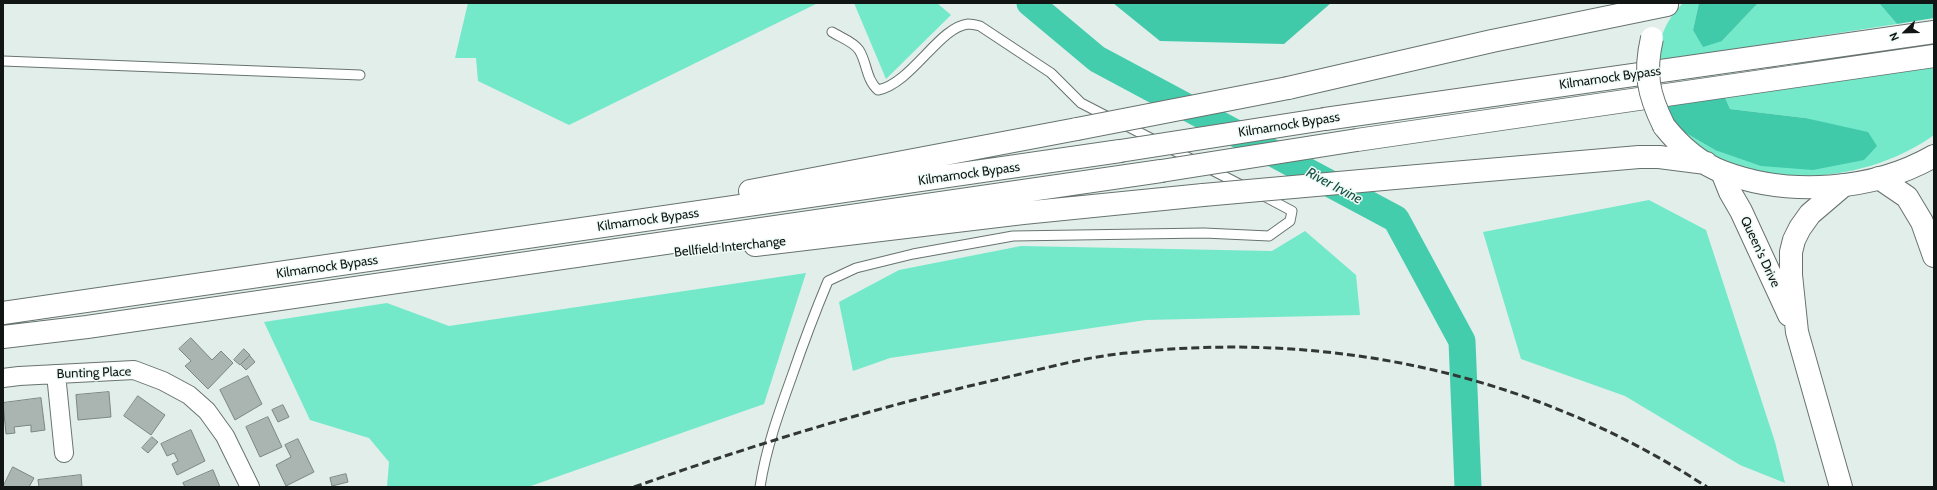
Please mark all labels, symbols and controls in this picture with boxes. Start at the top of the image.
north arrow [1885,12,1925,52]
text: N [1886,30,1902,43]
street label: Kilmarnock Bypass [1558,63,1662,93]
street label: Kilmarnock Bypass [1237,109,1341,141]
street label: Kilmarnock Bypass [917,159,1021,189]
water label: River Irvine [1303,164,1365,208]
street label: Kilmarnock Bypass [596,205,700,235]
street label: Queen's Drive [1737,214,1783,290]
street label: Bellfield Interchange [673,233,787,261]
street label: Kilmarnock Bypass [275,252,379,282]
street label: Bunting Place [56,364,132,382]

